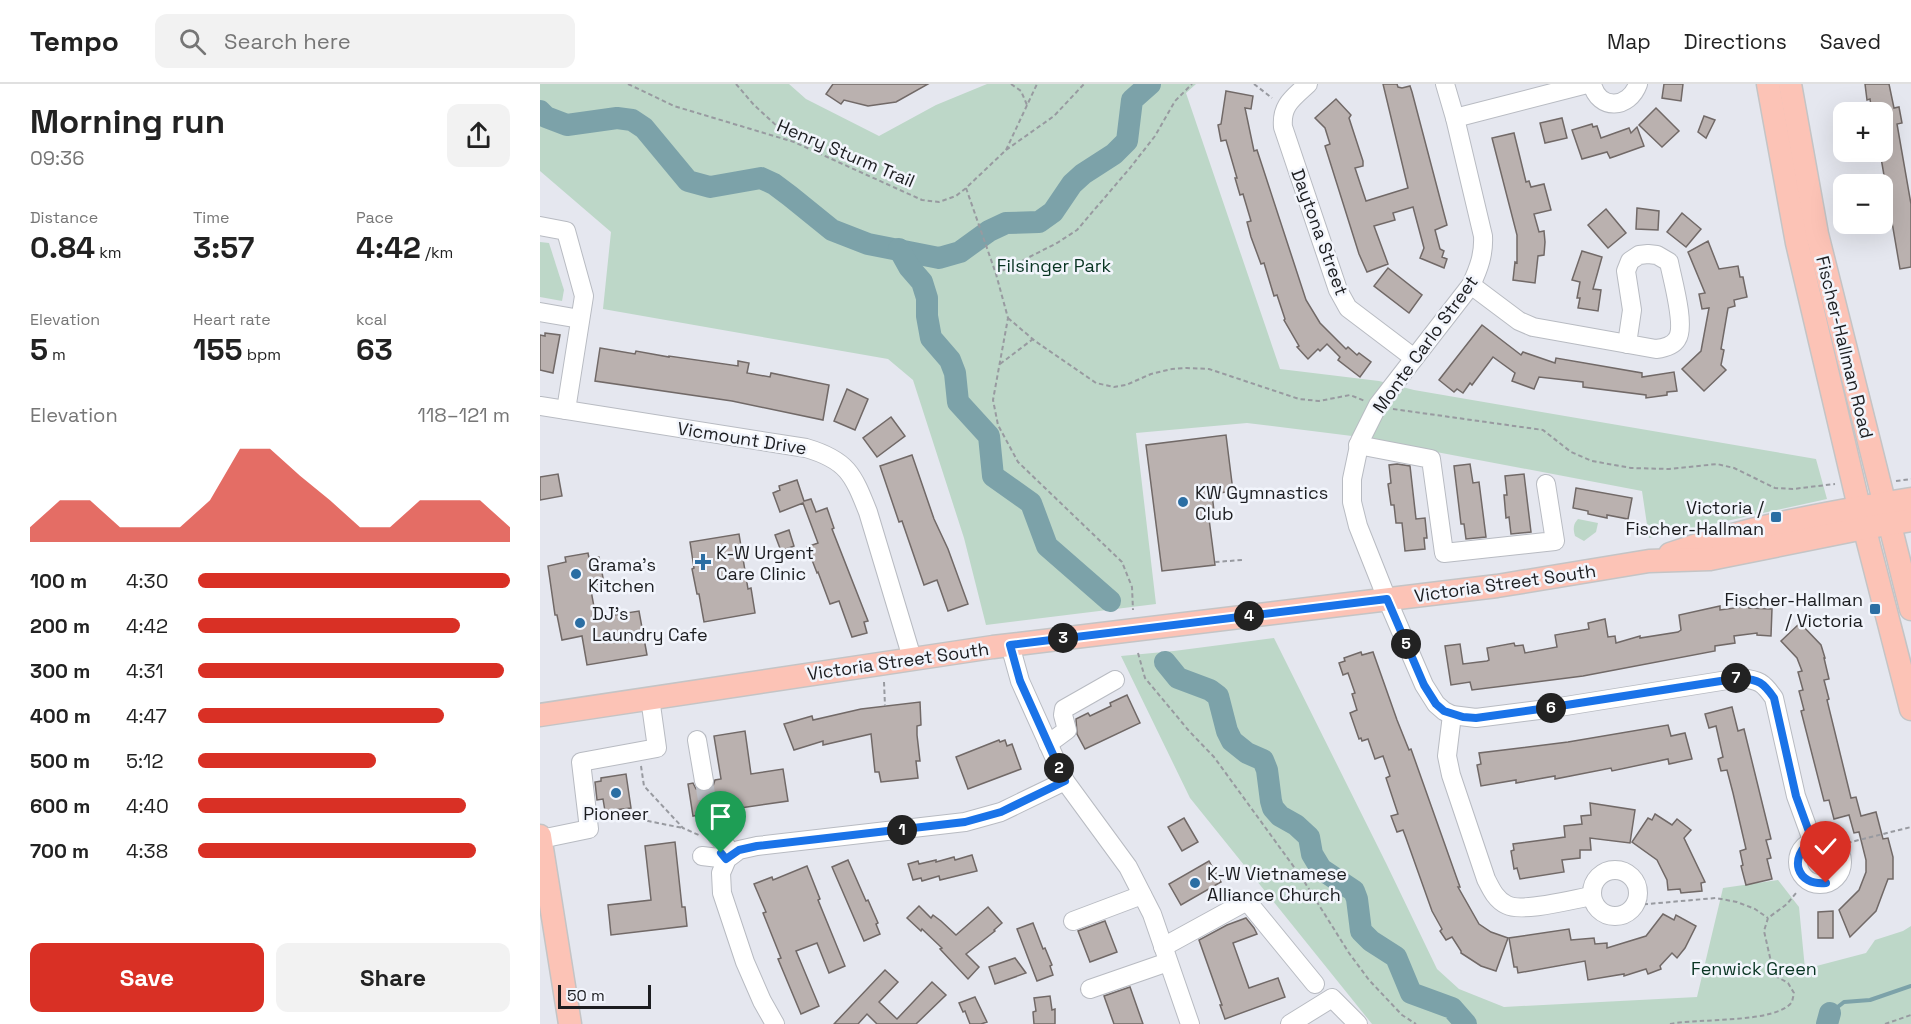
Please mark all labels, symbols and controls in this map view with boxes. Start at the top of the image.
search box [155,14,575,68]
text: Tempo [30,23,119,59]
icon: search [176,25,209,58]
text: Search here [224,27,351,55]
text: Map [1607,28,1651,55]
text: Directions [1684,28,1787,55]
text: Saved [1820,28,1881,55]
text: Morning run [30,101,225,143]
map controls [1833,102,1893,234]
button: + [1833,102,1893,162]
button: share [447,104,510,167]
street label: Henry Sturm Trail [774,114,918,192]
text: 09:36 [30,145,84,171]
street label: Daytona Street [1286,165,1354,299]
button: − [1833,174,1893,234]
text: Distance [30,207,98,228]
text: Time [193,207,229,228]
text: Pace [356,207,393,228]
text: 0.84 [30,228,95,267]
text: 3:57 [193,228,254,267]
text: 4:42 [356,228,421,267]
text: km [95,242,122,263]
text: /km [421,242,453,263]
street label: Fischer-Hallman Road [1811,253,1879,441]
park label: Filsinger Park [997,254,1112,277]
street label: Monte Carlo Street [1367,271,1483,417]
text: Elevation [30,309,100,330]
text: Heart rate [193,309,271,330]
text: kcal [356,309,387,330]
text: 5 [30,330,48,369]
text: 155 [193,330,243,369]
text: 63 [356,330,393,369]
text: m [48,344,66,365]
text: bpm [243,344,281,365]
text: Elevation [30,402,118,428]
text: 118–121 m [418,402,510,428]
street label: Vicmount Drive [676,416,808,460]
place label: KW Gymnastics Club [1195,481,1328,525]
marker: KW Gymnastics Club [1176,495,1190,509]
place label: Victoria / Fischer-Hallman [1625,496,1764,540]
marker: Victoria / Fischer-Hallman [1769,510,1783,524]
place label: K-W Urgent Care Clinic [716,541,814,585]
place label: Grama's Kitchen [588,553,656,597]
marker: K-W Urgent Care Clinic [694,553,712,571]
street label: Victoria Street South [1413,559,1597,607]
marker: Grama's Kitchen [569,567,583,581]
text: 100 m [30,568,87,594]
text: 4:30 [126,568,168,594]
place label: Fischer-Hallman / Victoria [1724,588,1863,632]
pin: 4 [1234,601,1264,631]
place label: DJ's Laundry Cafe [592,602,708,646]
marker: Fischer-Hallman / Victoria [1868,602,1882,616]
text: 4 [1244,605,1254,626]
text: 200 m [30,613,90,639]
text: 4:42 [126,613,168,639]
marker: DJ's Laundry Cafe [573,616,587,630]
pin: 3 [1048,623,1078,653]
text: 3 [1058,627,1068,648]
pin: 5 [1391,629,1421,659]
text: 5 [1401,633,1411,654]
street label: Victoria Street South [806,637,990,685]
text: 300 m [30,658,90,684]
text: 4:31 [126,658,164,684]
pin: 7 [1721,663,1751,693]
text: 7 [1732,667,1740,688]
pin: 6 [1536,693,1566,723]
text: 6 [1546,697,1556,718]
text: 400 m [30,703,91,729]
text: 4:47 [126,703,167,729]
text: 500 m [30,748,90,774]
text: 5:12 [126,748,163,774]
pin: 2 [1044,753,1074,783]
text: 2 [1054,757,1064,778]
marker: Pioneer [609,786,623,800]
pin [695,791,746,853]
text: 600 m [30,793,90,819]
text: 4:40 [126,793,169,819]
icon: arrive [704,800,737,833]
place label: Pioneer [583,802,649,825]
pin: 1 [887,815,917,845]
text: 1 [898,819,906,840]
pin [1800,821,1851,883]
icon: check [1809,830,1842,863]
text: 700 m [30,838,89,864]
text: 4:38 [126,838,168,864]
place label: K-W Vietnamese Alliance Church [1207,862,1347,906]
marker: K-W Vietnamese Alliance Church [1188,876,1202,890]
button: Save [30,943,264,1012]
button: Share [276,943,510,1012]
park label: Fenwick Green [1691,957,1817,980]
scale bar [558,982,651,1010]
text: 50 m [567,985,605,1006]

